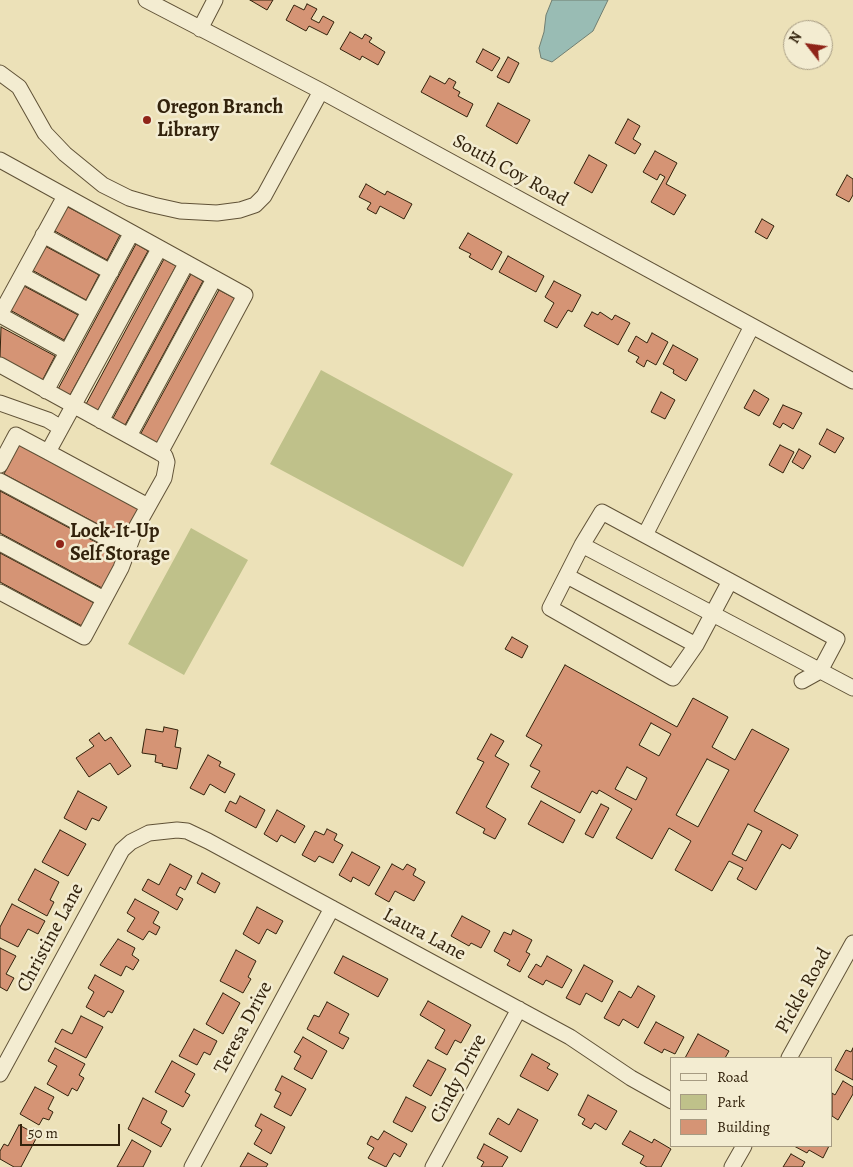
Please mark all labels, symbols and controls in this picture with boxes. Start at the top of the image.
north arrow [783,20,833,70]
text: N [785,29,806,47]
place label: Oregon Branch Library [157,96,283,143]
marker: Oregon Branch Library [141,114,153,126]
street label: South Coy Road [448,129,572,213]
place label: Lock-It-Up Self Storage [70,520,170,567]
marker: Lock-It-Up Self Storage [54,538,66,550]
street label: Christine Lane [12,879,90,997]
street label: Laura Lane [378,903,470,967]
street label: Pickle Road [771,944,837,1038]
street label: Teresa Drive [210,978,278,1078]
street label: Cindy Drive [426,1030,492,1128]
legend [670,1057,833,1147]
text: Road [717,1067,748,1087]
text: Park [717,1092,745,1112]
scale bar [22,1114,122,1146]
text: Building [717,1117,770,1137]
text: 50 m [28,1123,58,1143]

